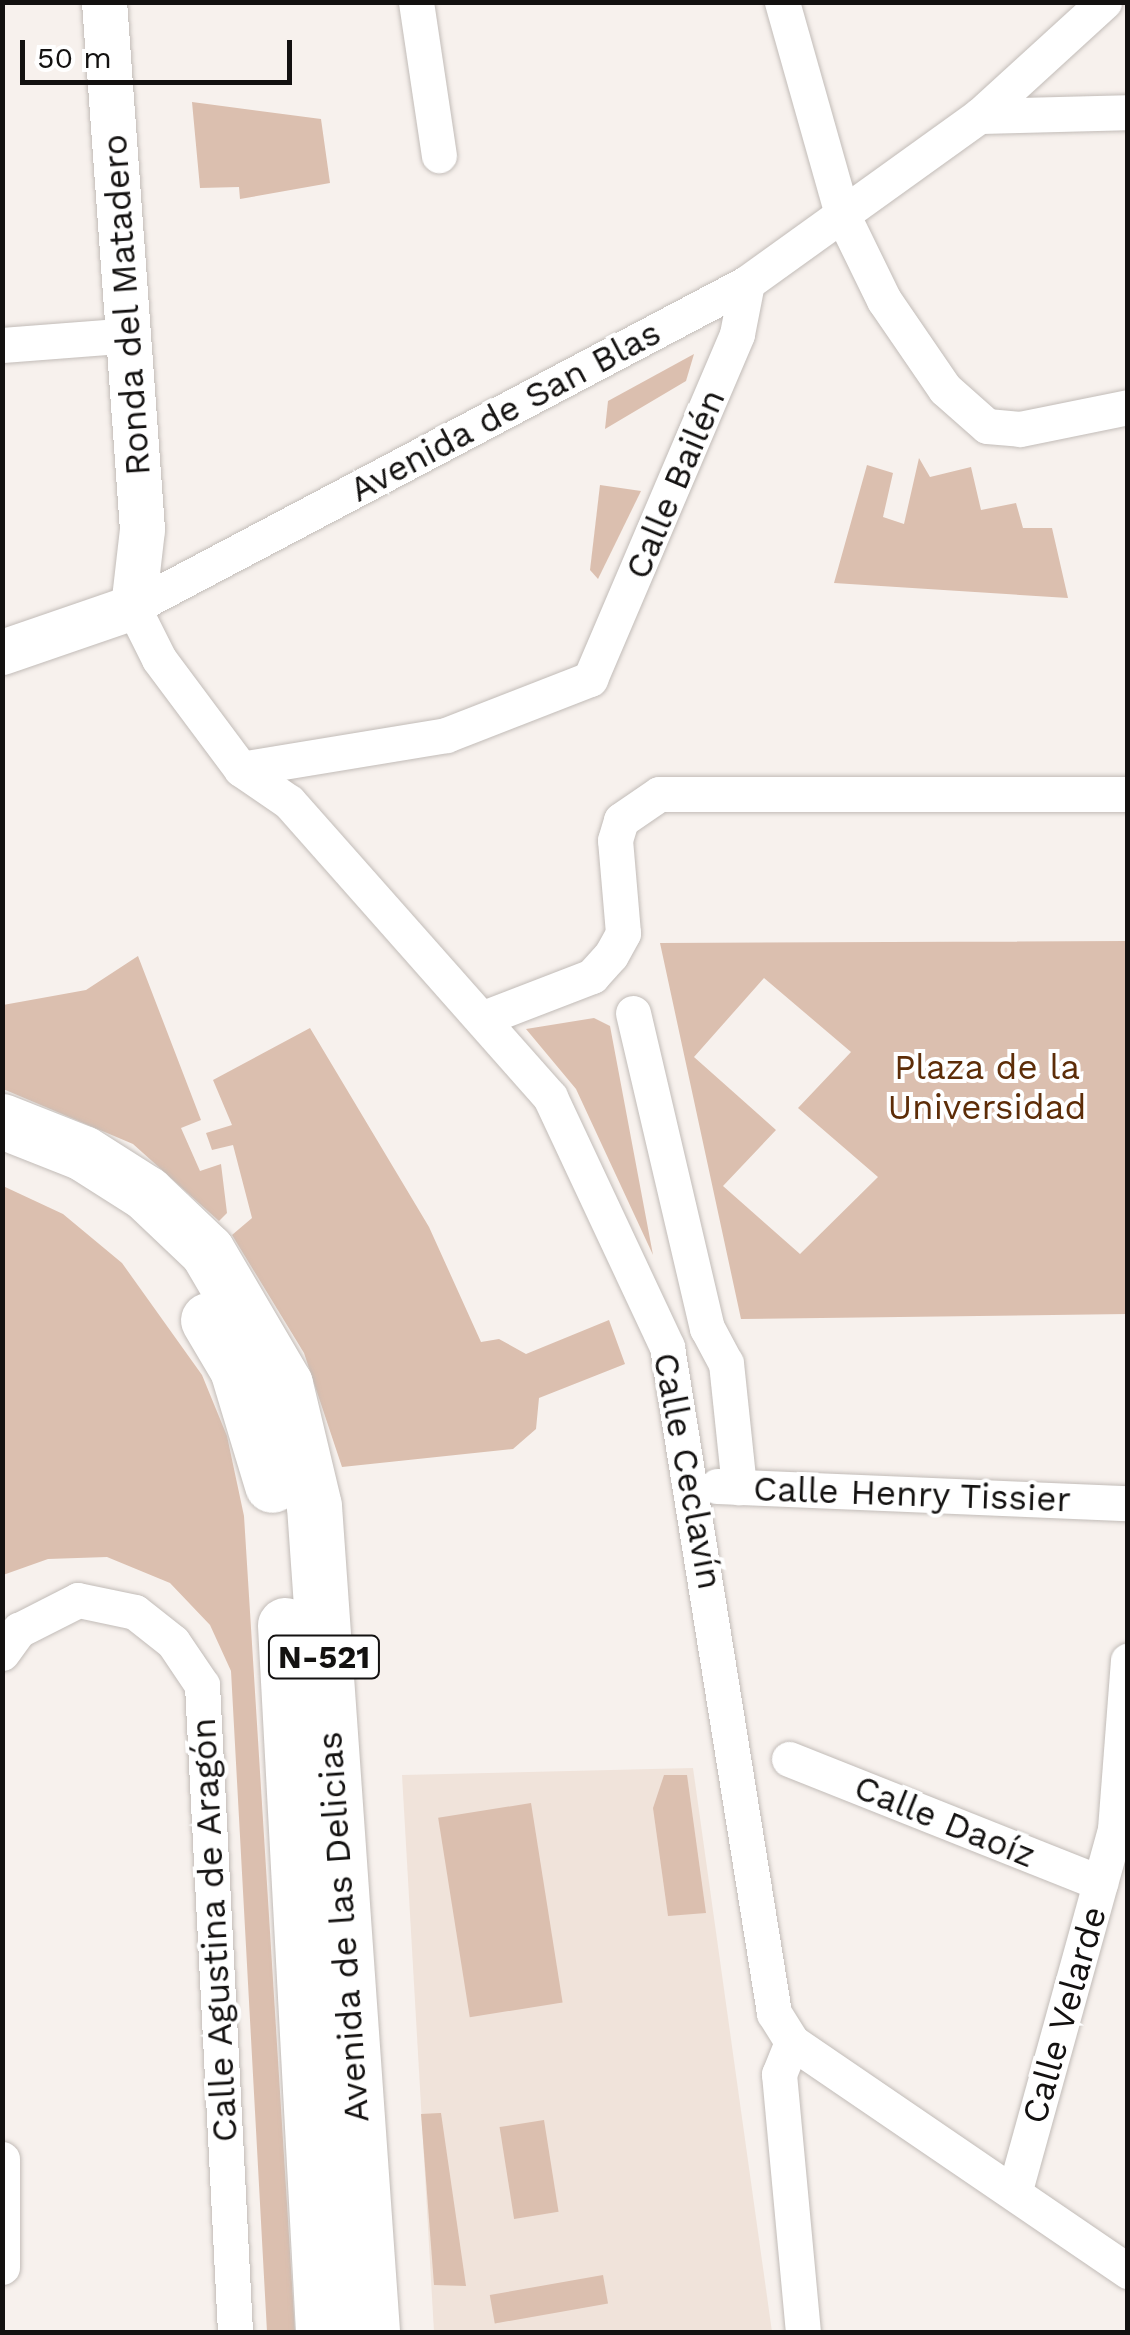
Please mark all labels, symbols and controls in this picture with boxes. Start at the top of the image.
scale bar [25,20,298,82]
text: 50 m [37,40,112,75]
street label: Ronda del Matadero [93,132,159,478]
street label: Avenida de San Blas [342,311,668,511]
street label: Calle Bailén [616,383,734,585]
park label: Plaza de la Universidad [888,1046,1086,1128]
street label: Calle Ceclavín [644,1349,732,1593]
street label: Calle Henry Tissier [752,1467,1072,1521]
road number: N-521 [266,1630,382,1684]
street label: Calle Agustina de Aragón [182,1715,246,2145]
street label: Avenida de las Delicias [308,1730,378,2124]
street label: Calle Daoíz [848,1766,1042,1876]
street label: Calle Velarde [1013,1901,1115,2129]

